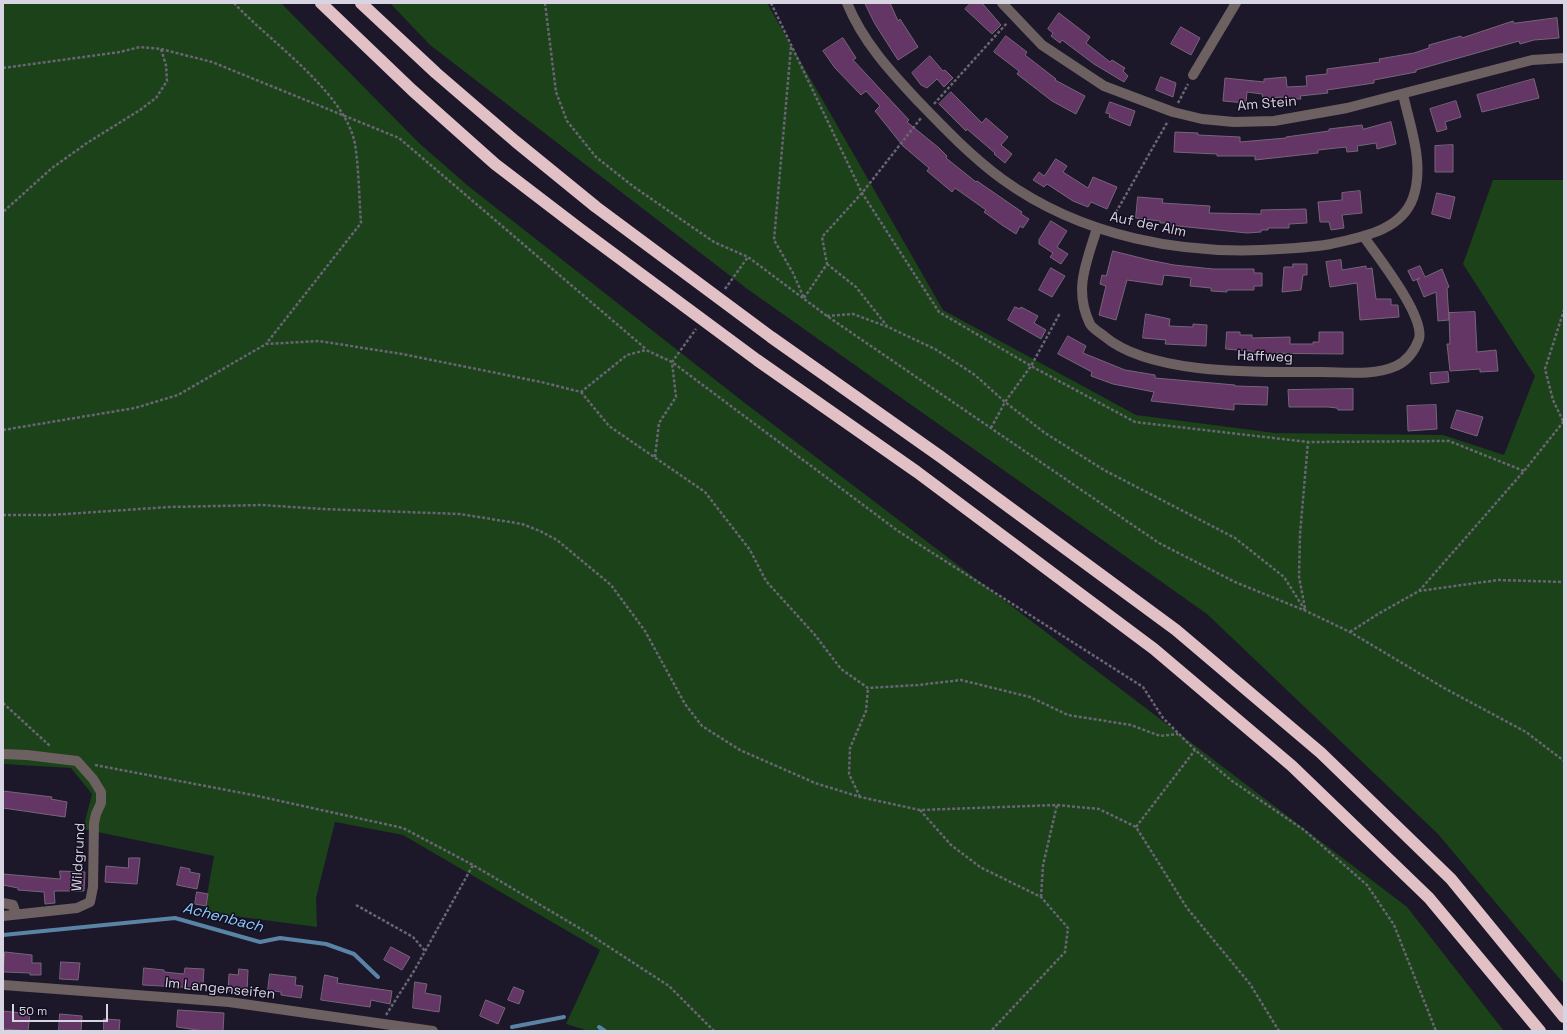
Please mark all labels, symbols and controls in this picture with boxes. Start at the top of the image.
street label: Am Stein [1237,93,1297,115]
street label: Auf der Alm [1108,209,1188,241]
street label: Haffweg [1237,348,1293,366]
street label: Wildgrund [69,822,89,892]
water label: Achenbach [181,899,265,937]
street label: Im Langenseifen [164,975,276,1003]
scale bar [14,996,110,1022]
text: 50 m [19,1003,47,1019]

